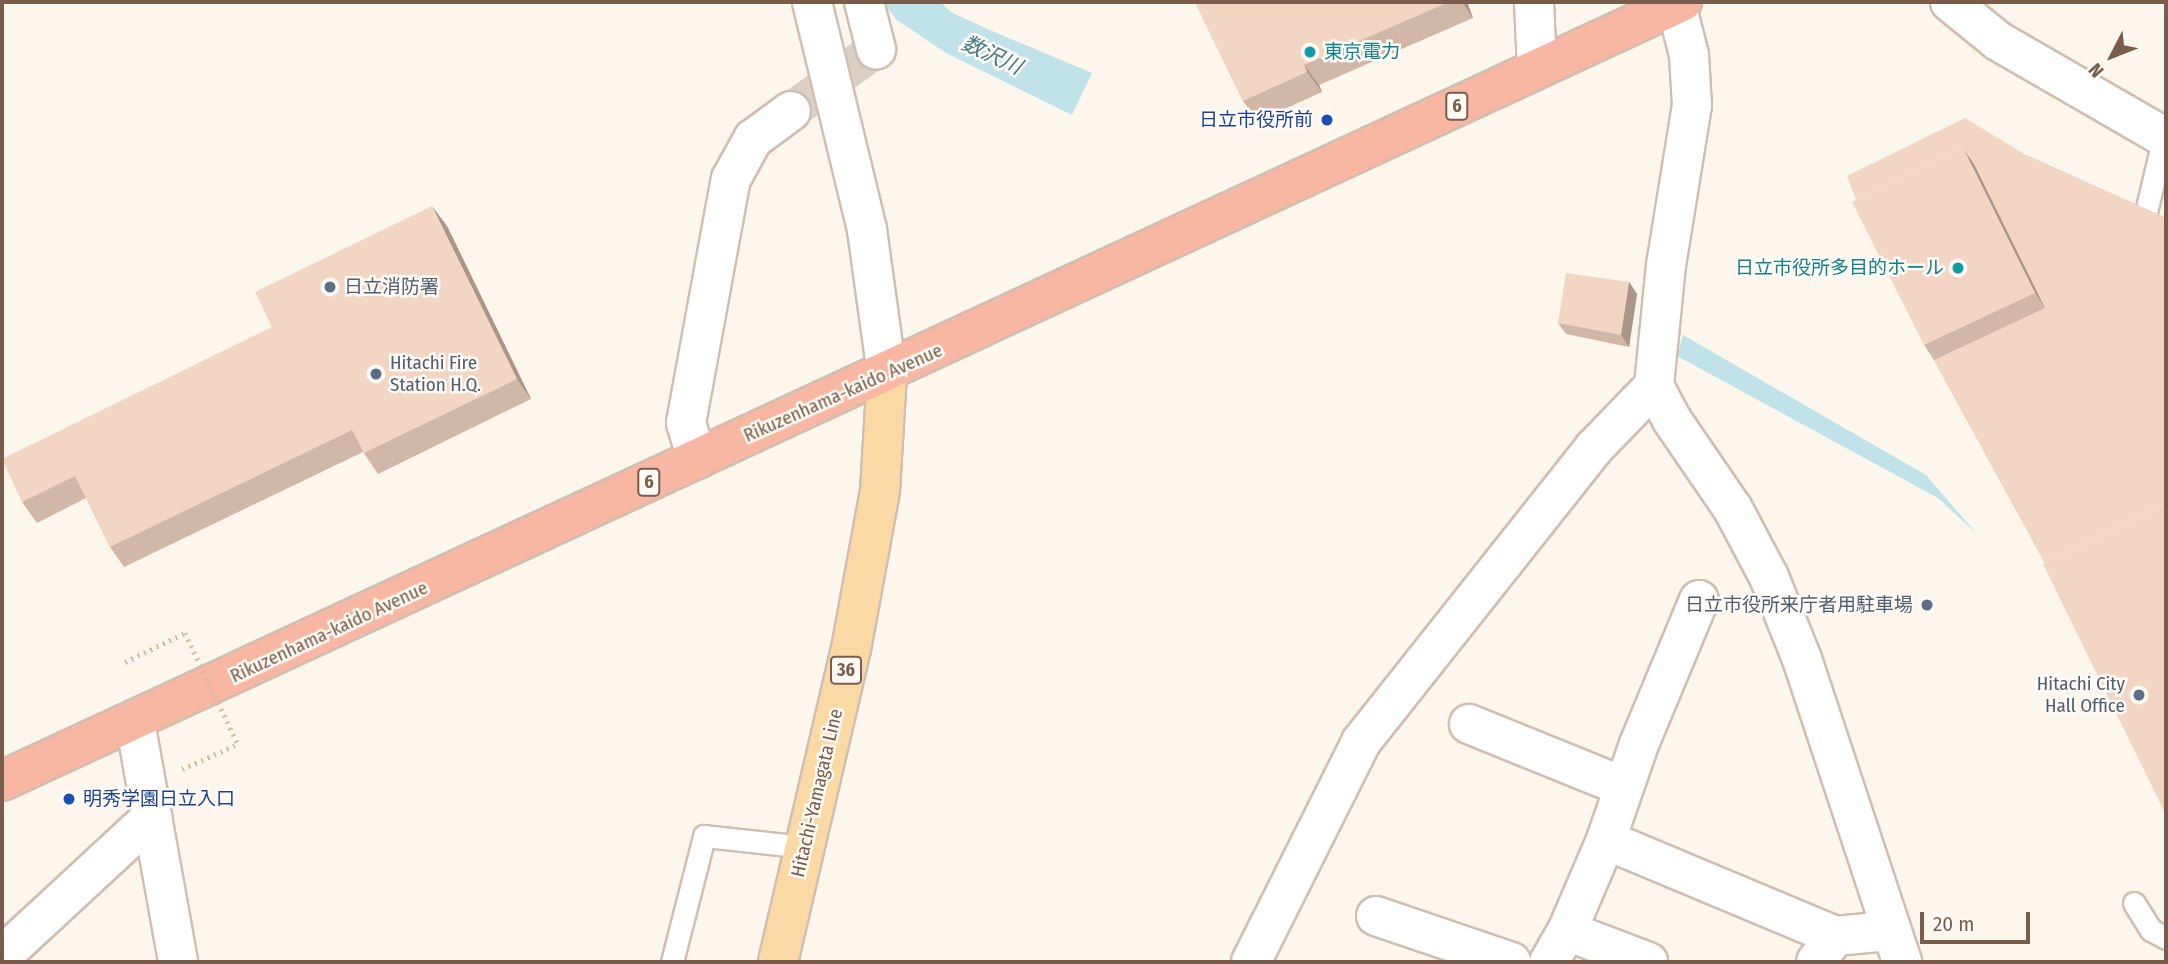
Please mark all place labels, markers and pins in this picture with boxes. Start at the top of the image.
place label: 東京電力 [1324,41,1400,63]
marker: 東京電力 [1302,44,1318,60]
place label: 日立市役所前 [1199,109,1313,131]
marker: 日立市役所前 [1319,112,1335,128]
place label: 日立市役所多目的ホール [1735,257,1944,279]
marker: 日立市役所多目的ホール [1950,260,1966,276]
place label: 日立消防署 [344,276,439,298]
marker: 日立消防署 [322,279,338,295]
place label: Hitachi Fire Station H.Q. [390,352,481,396]
marker: Hitachi Fire Station H.Q. [368,366,384,382]
place label: 日立市役所来庁者用駐車場 [1685,594,1913,616]
marker: 日立市役所来庁者用駐車場 [1919,597,1935,613]
place label: Hitachi City Hall Office [2037,673,2125,717]
marker: Hitachi City Hall Office [2131,687,2147,703]
place label: 明秀学園日立入口 [83,788,235,810]
marker: 明秀学園日立入口 [61,791,77,807]

